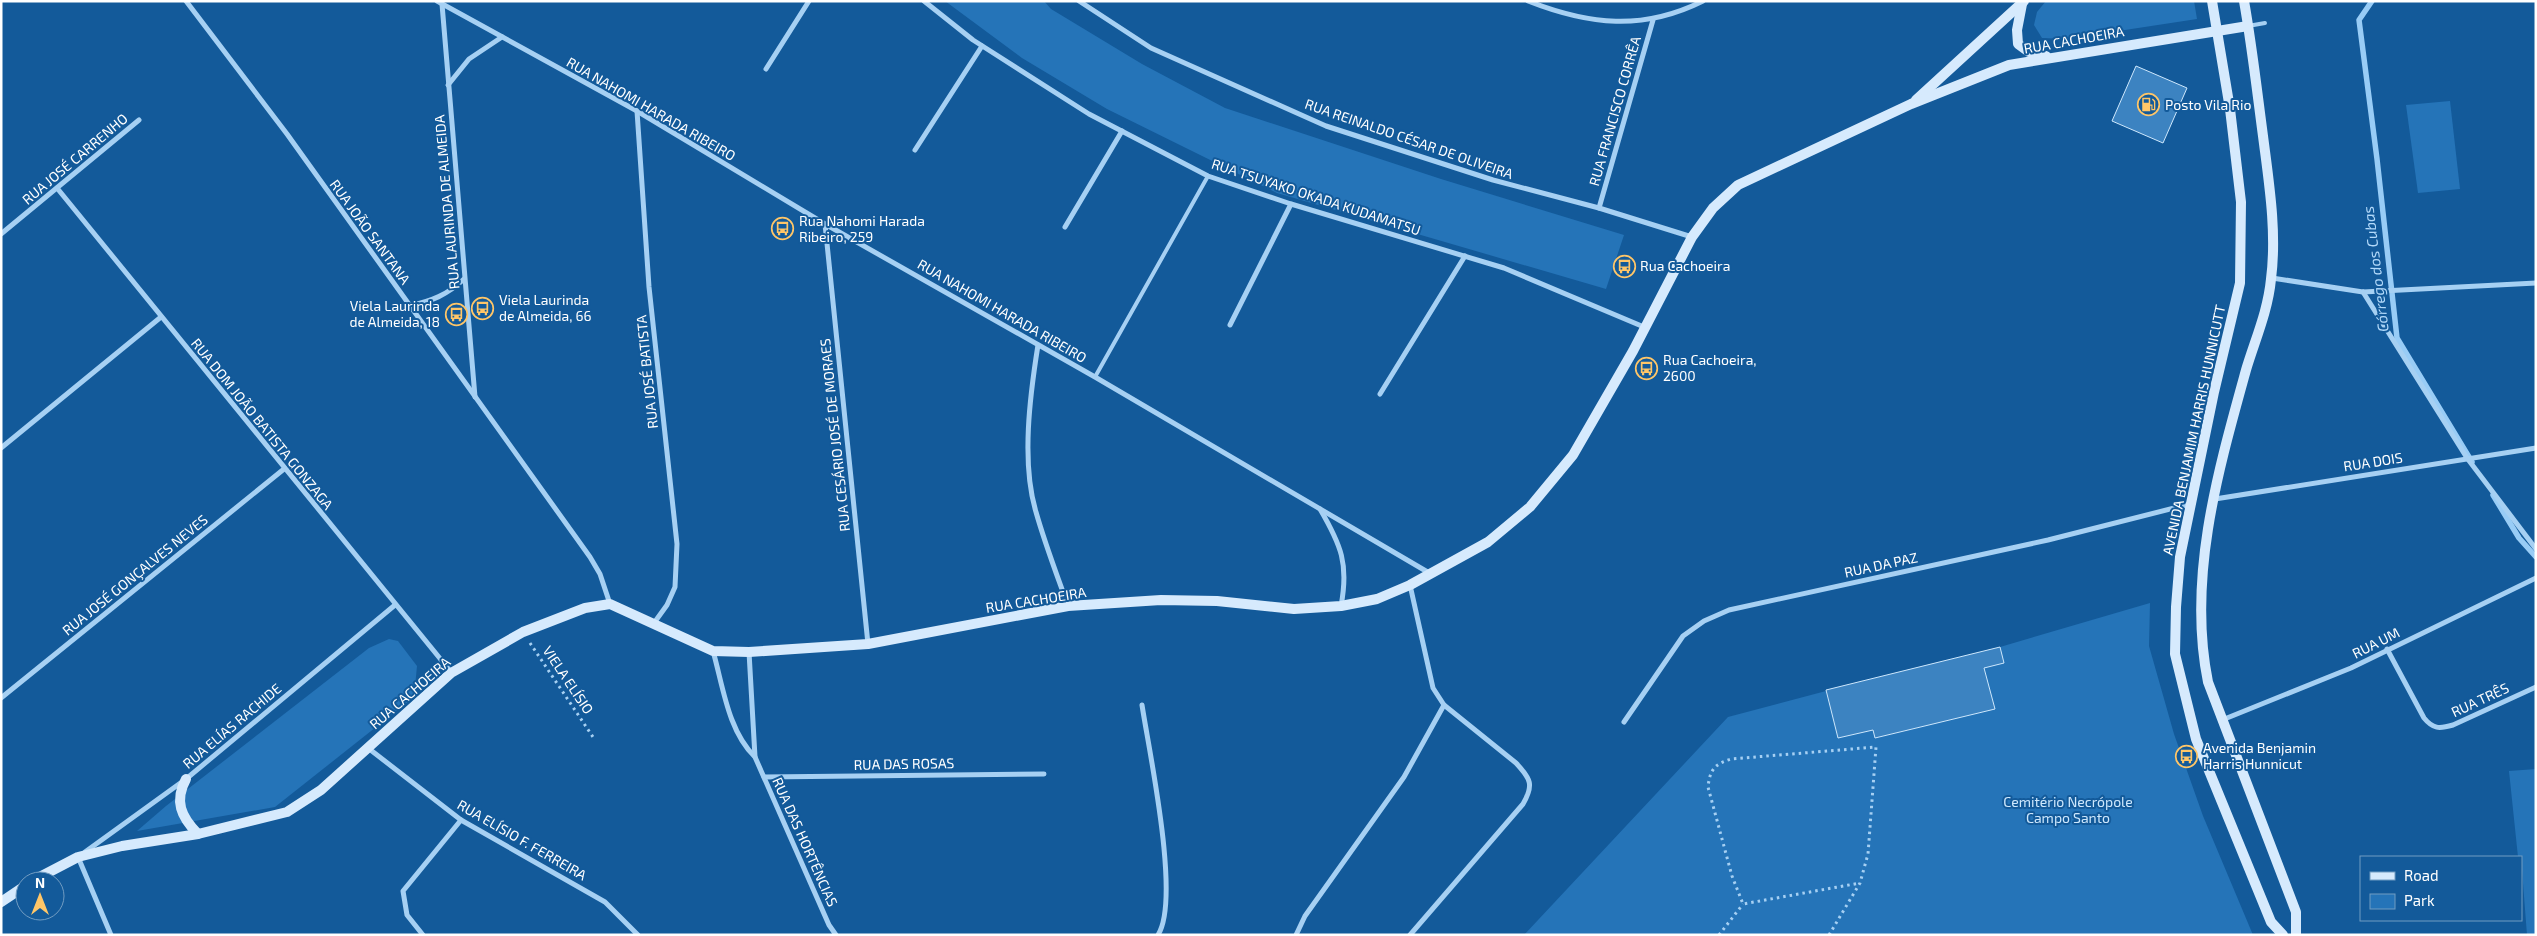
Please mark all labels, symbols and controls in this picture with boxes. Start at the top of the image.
street label: RUA CACHOEIRA [2022,22,2126,57]
street label: RUA FRANCISCO CORRÊA [1585,34,1644,188]
street label: RUA NAHOMI HARADA RIBEIRO [564,53,739,164]
fuel station icon: Posto Vila Rio [2137,93,2161,117]
street label: RUA REINALDO CÉSAR DE OLIVEIRA [1303,95,1516,182]
place label: Posto Vila Rio [2165,96,2251,113]
street label: RUA JOSÉ CARRENHO [18,110,131,208]
street label: RUA LAURINDA DE ALMEIDA [430,114,463,290]
street label: RUA TSUYAKO OKADA KUDAMATSU [1209,155,1423,238]
street label: RUA JOÃO SANTANA [327,176,414,288]
water label: Córrego dos Cubas [2358,205,2392,333]
place label: Rua Nahomi Harada Ribeiro, 259 [799,212,925,245]
bus stop icon: Rua Nahomi Harada Ribeiro, 259 [771,217,795,241]
bus stop icon: Rua Cachoeira [1612,254,1636,278]
street label: RUA NAHOMI HARADA RIBEIRO [915,255,1090,366]
place label: Rua Cachoeira [1640,257,1730,274]
place label: Viela Laurinda de Almeida, 66 [499,291,591,324]
bus stop icon: Viela Laurinda de Almeida, 66 [471,296,495,320]
place label: Viela Laurinda de Almeida, 18 [349,297,440,330]
bus stop icon: Viela Laurinda de Almeida, 18 [444,302,468,326]
street label: AVENIDA BENJAMIM HARRIS HUNNICUTT [2159,303,2228,557]
street label: RUA JOSÉ BATISTA [632,314,661,430]
street label: RUA DOM JOÃO BATISTA GONZAGA [188,335,337,513]
street label: RUA CESÁRIO JOSÉ DE MORAES [816,337,853,533]
place label: Rua Cachoeira, 2600 [1663,351,1757,384]
bus stop icon: Rua Cachoeira, 2600 [1635,356,1659,380]
street label: RUA DOIS [2342,448,2404,475]
street label: RUA JOSÉ GONÇALVES NEVES [59,511,212,639]
street label: RUA DA PAZ [1843,548,1919,581]
street label: RUA CACHOEIRA [984,583,1088,616]
street label: RUA UM [2349,623,2402,662]
street label: VIELA ELÍSIO [539,643,597,717]
street label: RUA CACHOEIRA [366,653,454,732]
street label: RUA ELÍAS RACHIDE [179,679,284,772]
street label: RUA TRÊS [2448,679,2511,720]
place label: Avenida Benjamin Harris Hunnicut [2203,739,2316,772]
bus stop icon: Avenida Benjamin Harris Hunnicut [2175,744,2199,768]
street label: RUA DAS ROSAS [853,754,955,773]
street label: RUA DAS HORTÊNCIAS [769,775,842,909]
park label: Cemitério Necrópole Campo Santo [2003,793,2133,826]
street label: RUA ELÍSIO F. FERREIRA [455,796,590,884]
legend [2360,856,2522,921]
text: Road [2404,866,2439,884]
north arrow [15,871,65,921]
text: N [35,874,45,891]
text: Park [2404,891,2435,909]

